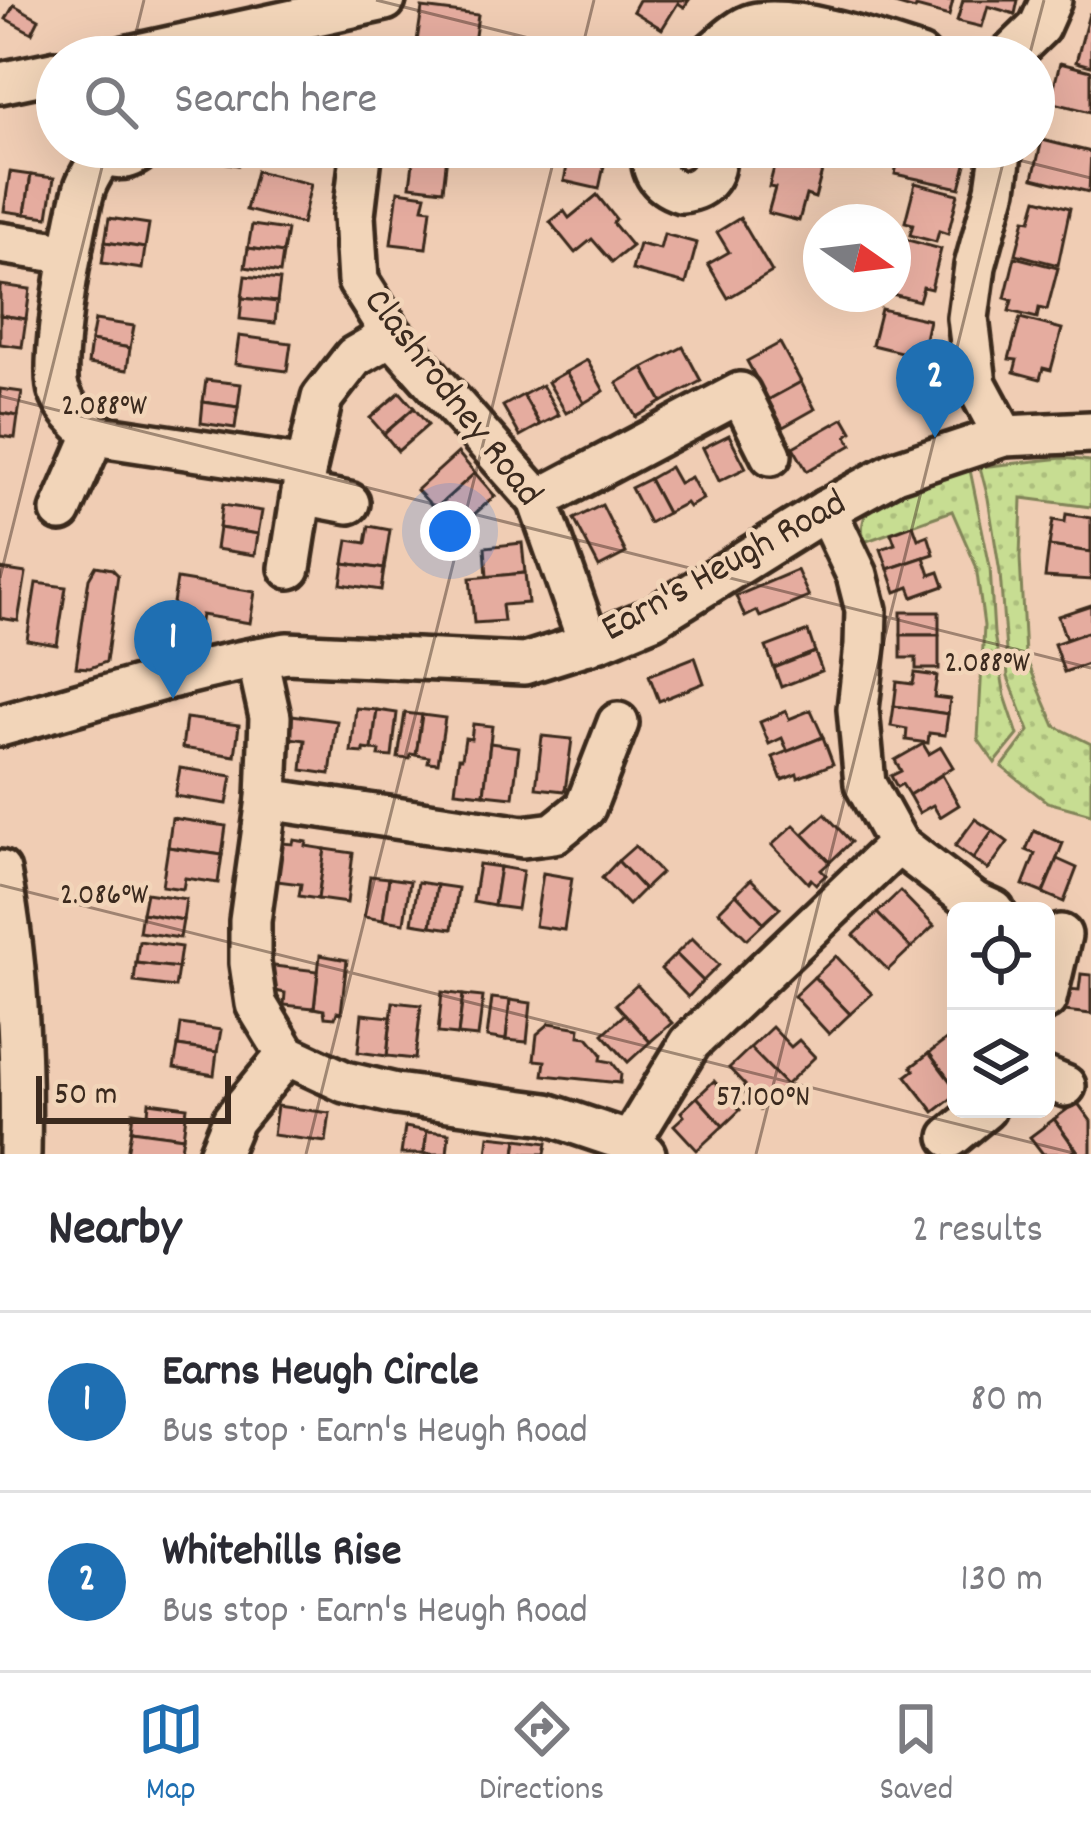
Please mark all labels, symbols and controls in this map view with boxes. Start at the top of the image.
search box [36,36,1055,168]
icon: search [78,69,144,135]
text: Search here [174,70,377,134]
north arrow [803,204,911,312]
street label: Clashrodney Road [348,278,554,520]
pin: 2 [896,339,974,438]
text: 2.088°W [61,387,147,430]
street label: Earn's Heugh Road [593,478,857,658]
your location [420,501,480,561]
pin: 1 [134,600,212,699]
text: 2.088°W [944,644,1030,687]
text: 2.086°W [60,876,149,919]
map controls [947,902,1055,1118]
button: locate [947,902,1055,1010]
button: layers [947,1010,1055,1118]
scale bar [36,1070,231,1123]
text: 50 m [54,1073,118,1120]
text: 57.100°N [716,1078,810,1121]
text: Nearby [48,1196,181,1268]
text: 2 results [912,1205,1043,1260]
text: Earns Heugh Circle [162,1342,479,1406]
text: 1 [83,1374,91,1429]
text: 80 m [970,1374,1043,1429]
text: Bus stop · Earn's Heugh Road [162,1406,588,1461]
text: Whitehills Rise [162,1522,402,1586]
text: 2 [78,1554,96,1609]
text: 130 m [960,1554,1043,1609]
text: Bus stop · Earn's Heugh Road [162,1586,588,1641]
tab: Map [138,1696,204,1815]
tab: Directions [479,1696,604,1815]
tab: Saved [880,1696,953,1815]

